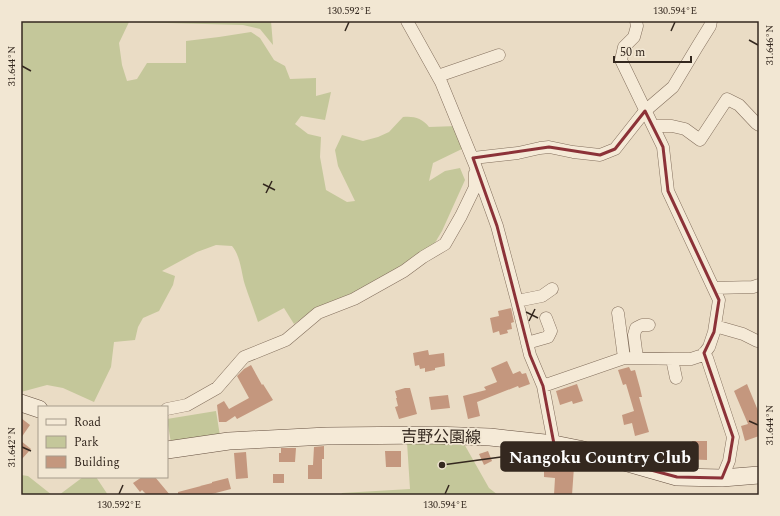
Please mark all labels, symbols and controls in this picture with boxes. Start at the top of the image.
text: 130.592°E [327,3,371,19]
text: 130.594°E [653,3,697,19]
text: 31.646°N [762,25,778,65]
scale bar [614,38,691,64]
text: 50 m [620,43,645,62]
text: 31.644°N [4,46,20,86]
text: 31.644°N [762,405,778,445]
legend [38,406,168,478]
text: Road [74,413,101,432]
street label: 吉野公園線 [401,424,481,450]
text: 31.642°N [4,427,20,467]
text: Park [74,433,99,452]
callout: Nangoku Country Club [501,442,698,471]
text: Nangoku Country Club [509,445,691,471]
text: Building [74,453,120,472]
text: 130.592°E [97,497,141,513]
text: 130.594°E [423,497,467,513]

